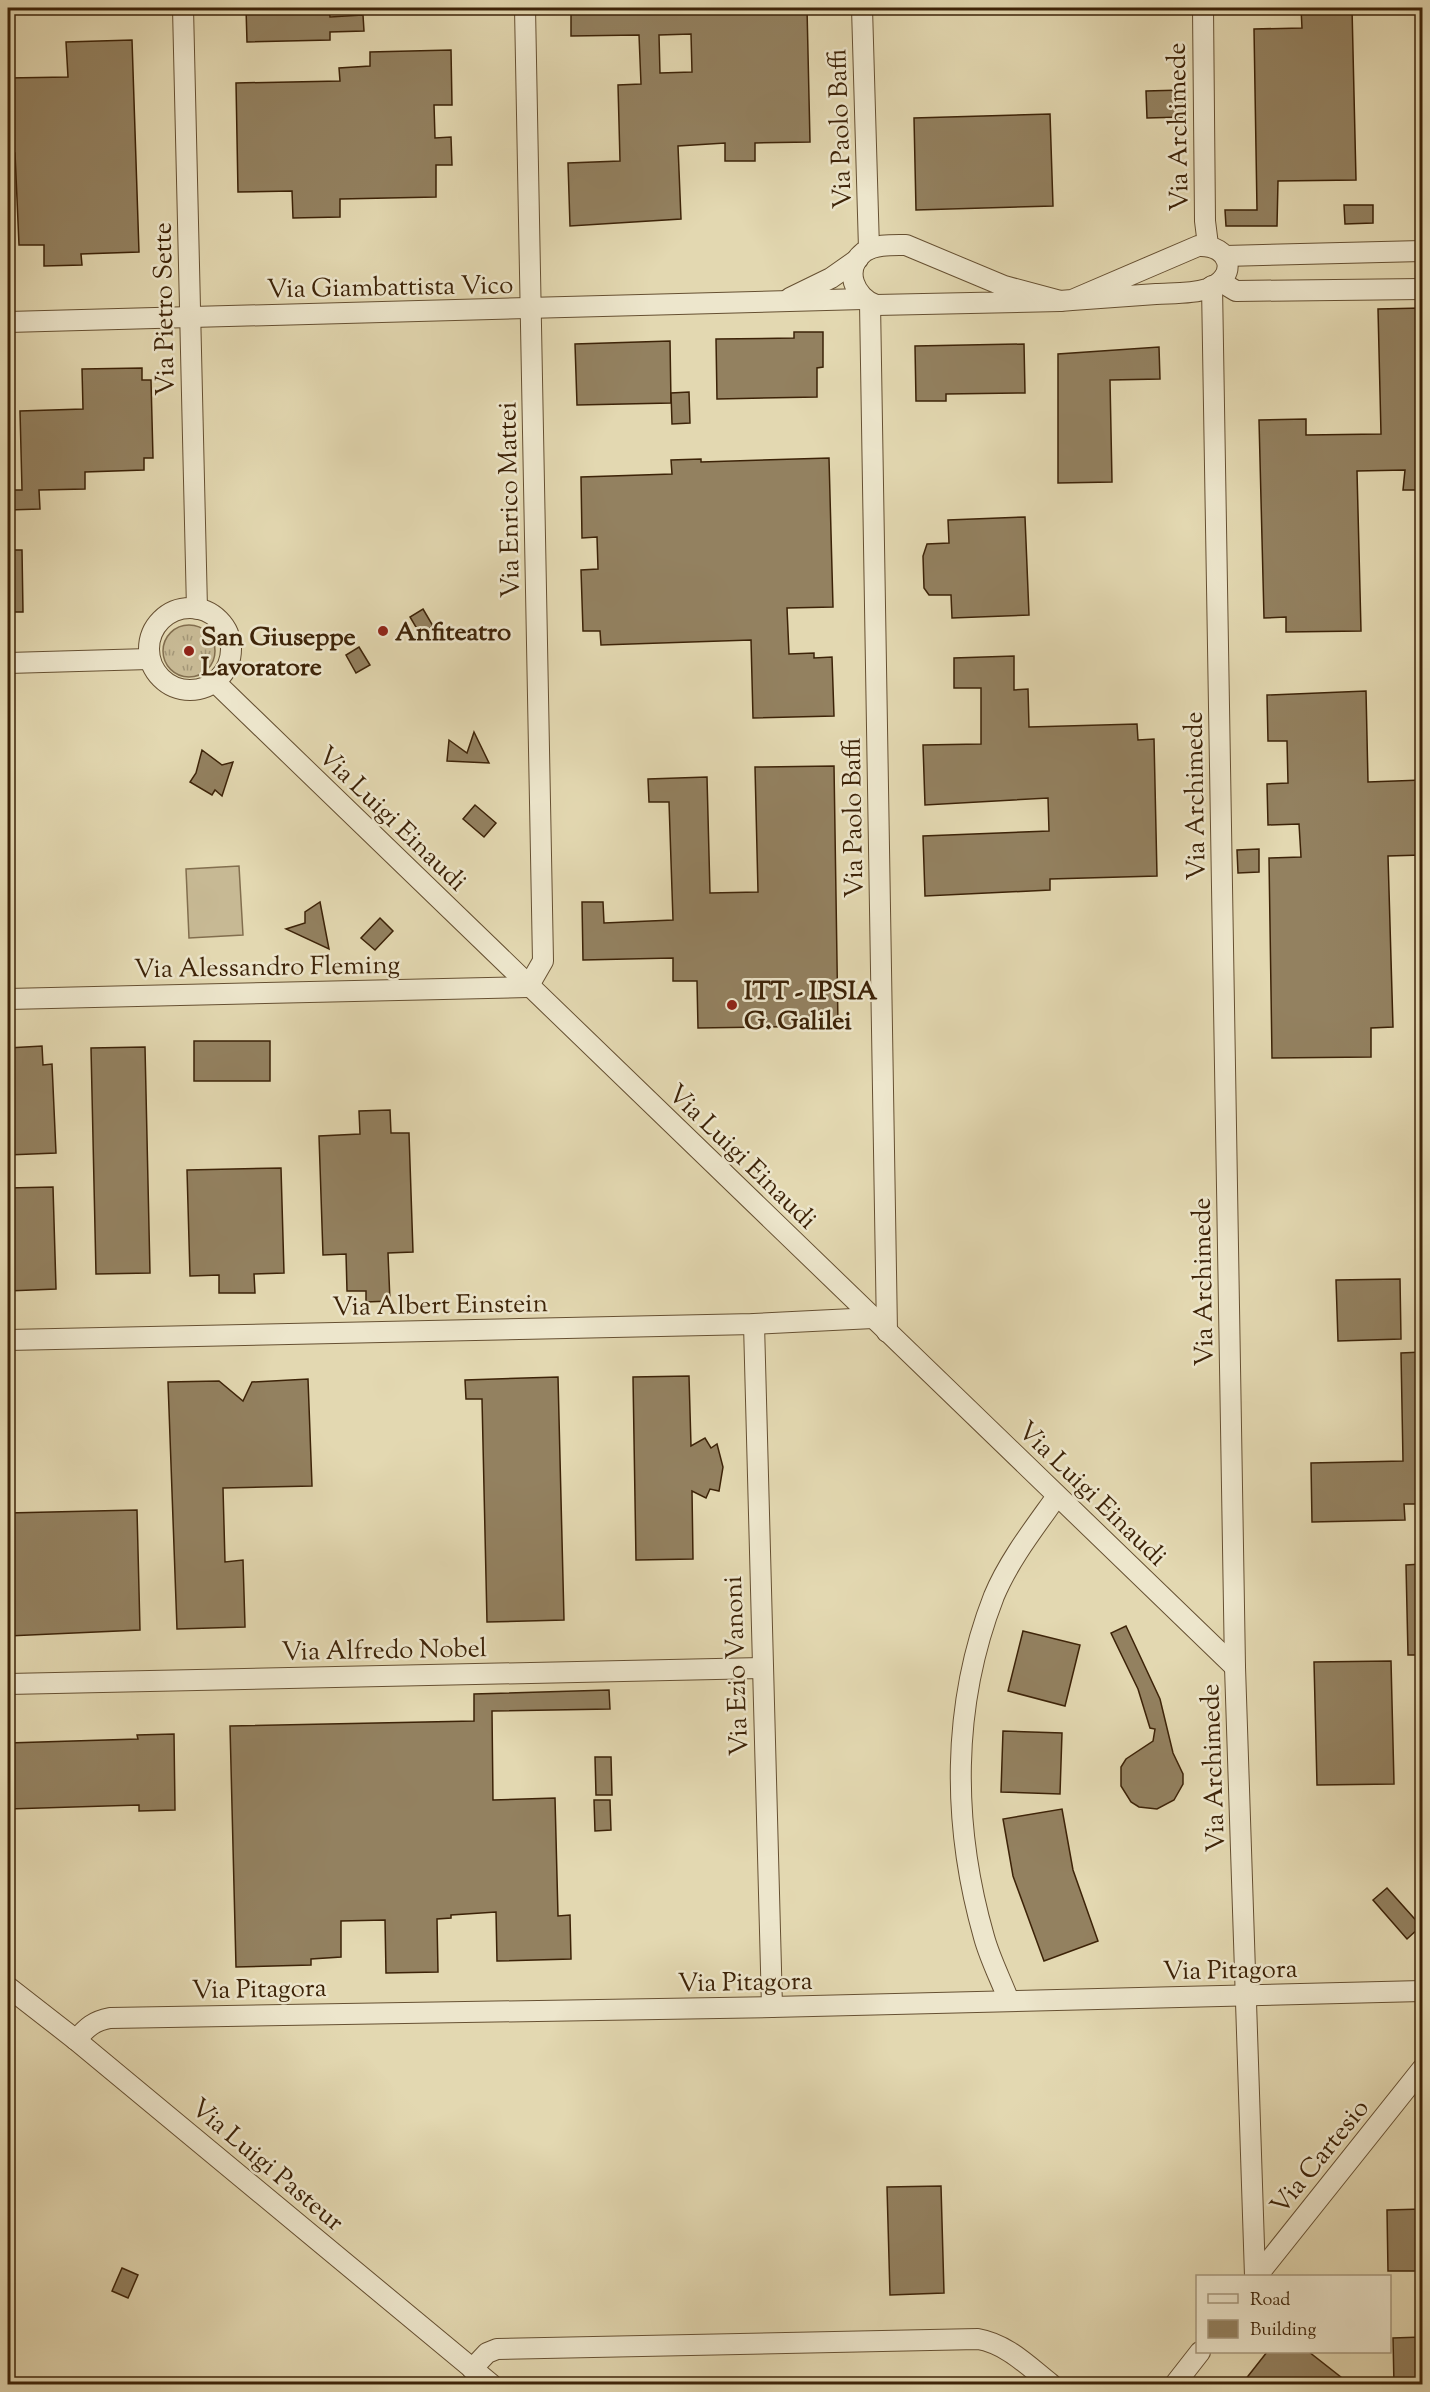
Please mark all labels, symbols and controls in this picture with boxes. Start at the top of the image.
street label: Via Archimede [1160,42,1199,212]
street label: Via Paolo Baffi [820,48,863,210]
street label: Via Pietro Sette [145,222,186,396]
street label: Via Giambattista Vico [266,268,514,309]
street label: Via Enrico Mattei [490,401,531,599]
place label: Anfiteatro [395,615,511,652]
place label: San Giuseppe Lavoratore [201,620,356,687]
marker: Anfiteatro [376,624,390,638]
marker: San Giuseppe Lavoratore [182,644,196,658]
street label: Via Archimede [1177,711,1216,881]
street label: Via Paolo Baffi [835,737,874,898]
street label: Via Luigi Einaudi [308,739,474,901]
street label: Via Alessandro Fleming [134,948,400,989]
place label: ITT - IPSIA G. Galilei [744,974,878,1041]
marker: ITT - IPSIA G. Galilei [725,998,739,1012]
street label: Via Luigi Einaudi [658,1077,824,1239]
street label: Via Archimede [1185,1197,1224,1367]
street label: Via Albert Einstein [332,1286,548,1327]
street label: Via Luigi Einaudi [1008,1414,1174,1576]
street label: Via Ezio Vanoni [716,1575,759,1757]
street label: Via Alfredo Nobel [281,1631,487,1672]
street label: Via Archimede [1193,1683,1236,1853]
street label: Via Pitagora [1162,1952,1298,1991]
street label: Via Pitagora [677,1964,813,2003]
street label: Via Pitagora [191,1971,327,2010]
street label: Via Luigi Pasteur [182,2091,351,2241]
street label: Via Cartesio [1263,2092,1379,2223]
legend [1196,2275,1391,2353]
text: Road [1250,2288,1290,2314]
text: Building [1250,2318,1316,2344]

